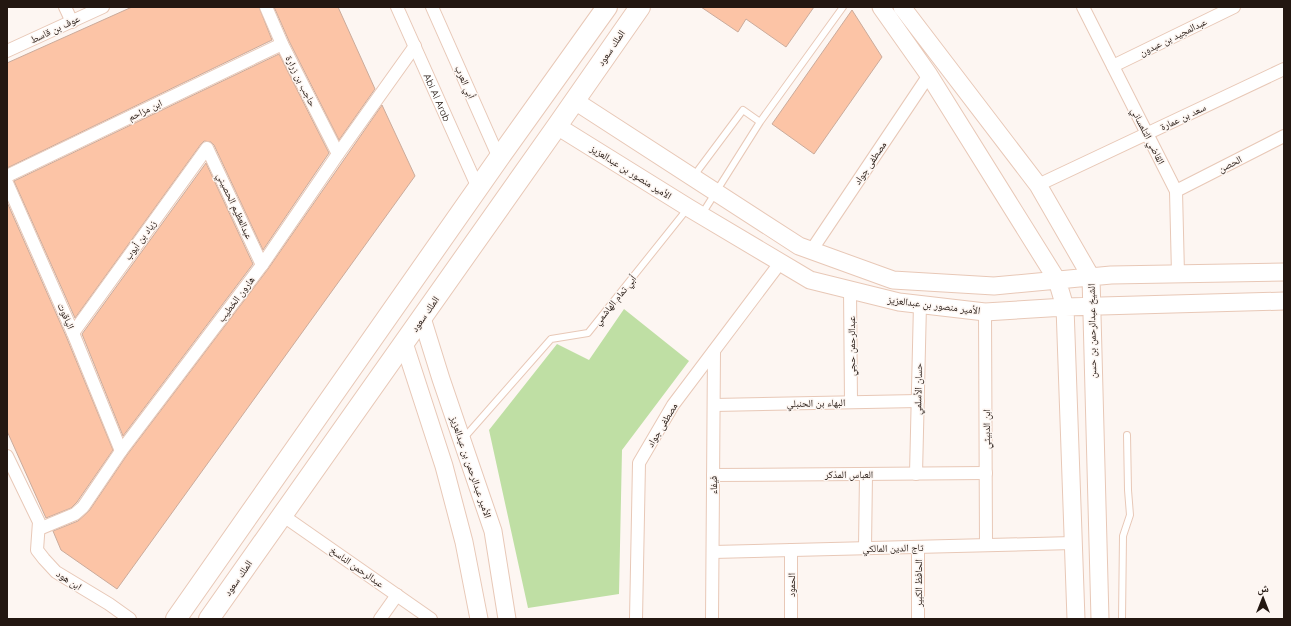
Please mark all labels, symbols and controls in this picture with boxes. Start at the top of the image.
street label: عوف بن قاسط [28,12,82,46]
street label: عبدالمجيد بن عبدون [1137,15,1209,59]
street label: الملك سعود [594,27,628,69]
street label: حاجب بن زرارة [283,53,320,109]
street label: أبي العرب [451,63,478,101]
street label: Abi Al Arab [421,71,454,123]
street label: ابن مزاحم [126,96,165,125]
street label: سعد بن عمارة [1158,101,1208,133]
street label: القاضي التلمساني [1127,106,1168,167]
street label: مصطفى جواد [851,138,890,187]
street label: الأمير منصور بن عبدالعزيز [587,141,674,202]
street label: الحصن [1216,153,1244,175]
street label: عبدالعظيم الحصيني [213,171,256,242]
street label: زياد بن أيوب [121,217,159,263]
street label: أبي تمام الهاشمي [591,272,640,329]
street label: هارون الخطيب [215,274,257,324]
street label: الشيخ عبدالرحمن بن حسن [1085,284,1099,378]
street label: الأمير منصور بن عبدالعزيز [886,293,981,317]
street label: الملك سعود [408,294,442,334]
street label: الياقوت [55,301,77,331]
street label: عبدالرحمن حجي [845,316,859,376]
street label: حسان الأسلمي [911,362,927,415]
street label: البهاء بن الحنبلي [787,396,845,412]
street label: مصطفى جواد [644,400,681,450]
street label: ابن الدبيثي [980,409,994,449]
street label: الأمير عبدالرحمن بن عبدالعزيز [447,413,495,520]
street label: العباس المذكر [824,468,873,481]
street label: فيفاء [707,476,720,494]
street label: تاج الدين المالكي [862,541,924,557]
street label: عبدالرحمن الناسخ [327,543,387,591]
street label: الملك سعود [221,558,255,598]
street label: الحافظ الكبير [912,559,925,608]
street label: ابن هود [54,567,84,593]
street label: الحمود [785,573,798,597]
north arrow [1243,578,1283,618]
text: ش [1257,581,1269,596]

